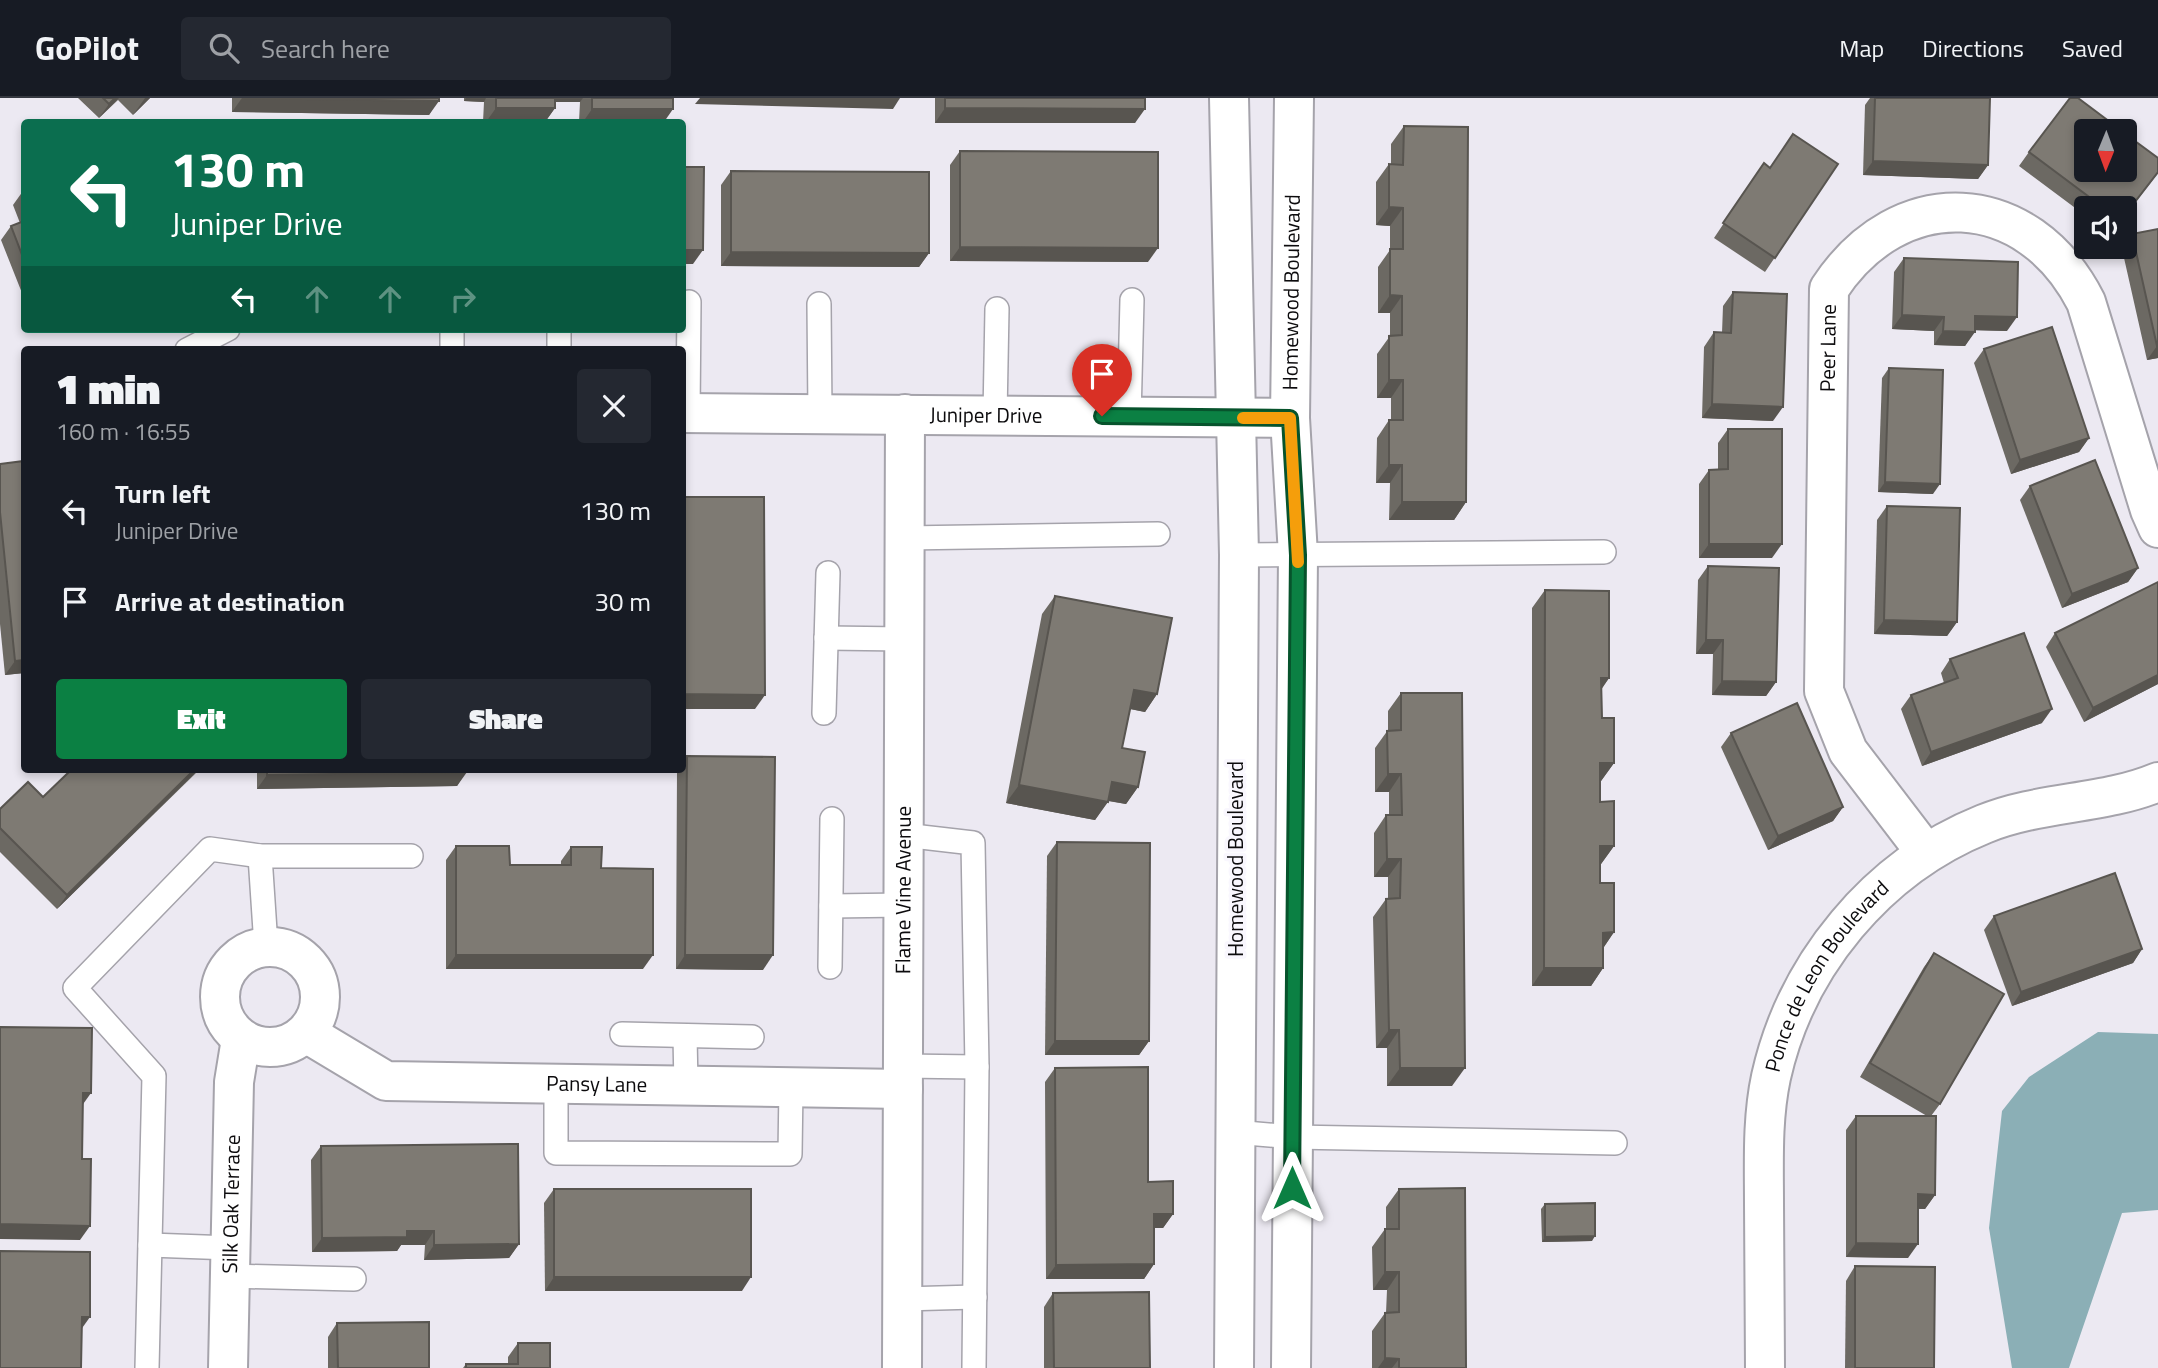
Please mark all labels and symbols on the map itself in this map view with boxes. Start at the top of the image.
north arrow [2074,119,2137,182]
street label: Homewood Boulevard [1273,194,1308,391]
street label: Peer Lane [1811,304,1844,392]
pin [1072,344,1132,416]
street label: Juniper Drive [930,398,1042,431]
street label: Homewood Boulevard [1219,761,1251,957]
street label: Flame Vine Avenue [886,806,919,974]
street label: Ponce de Leon Boulevard [1756,872,1896,1075]
street label: Pansy Lane [546,1066,647,1100]
street label: Silk Oak Terrace [213,1134,248,1274]
position arrow [1255,1151,1329,1225]

